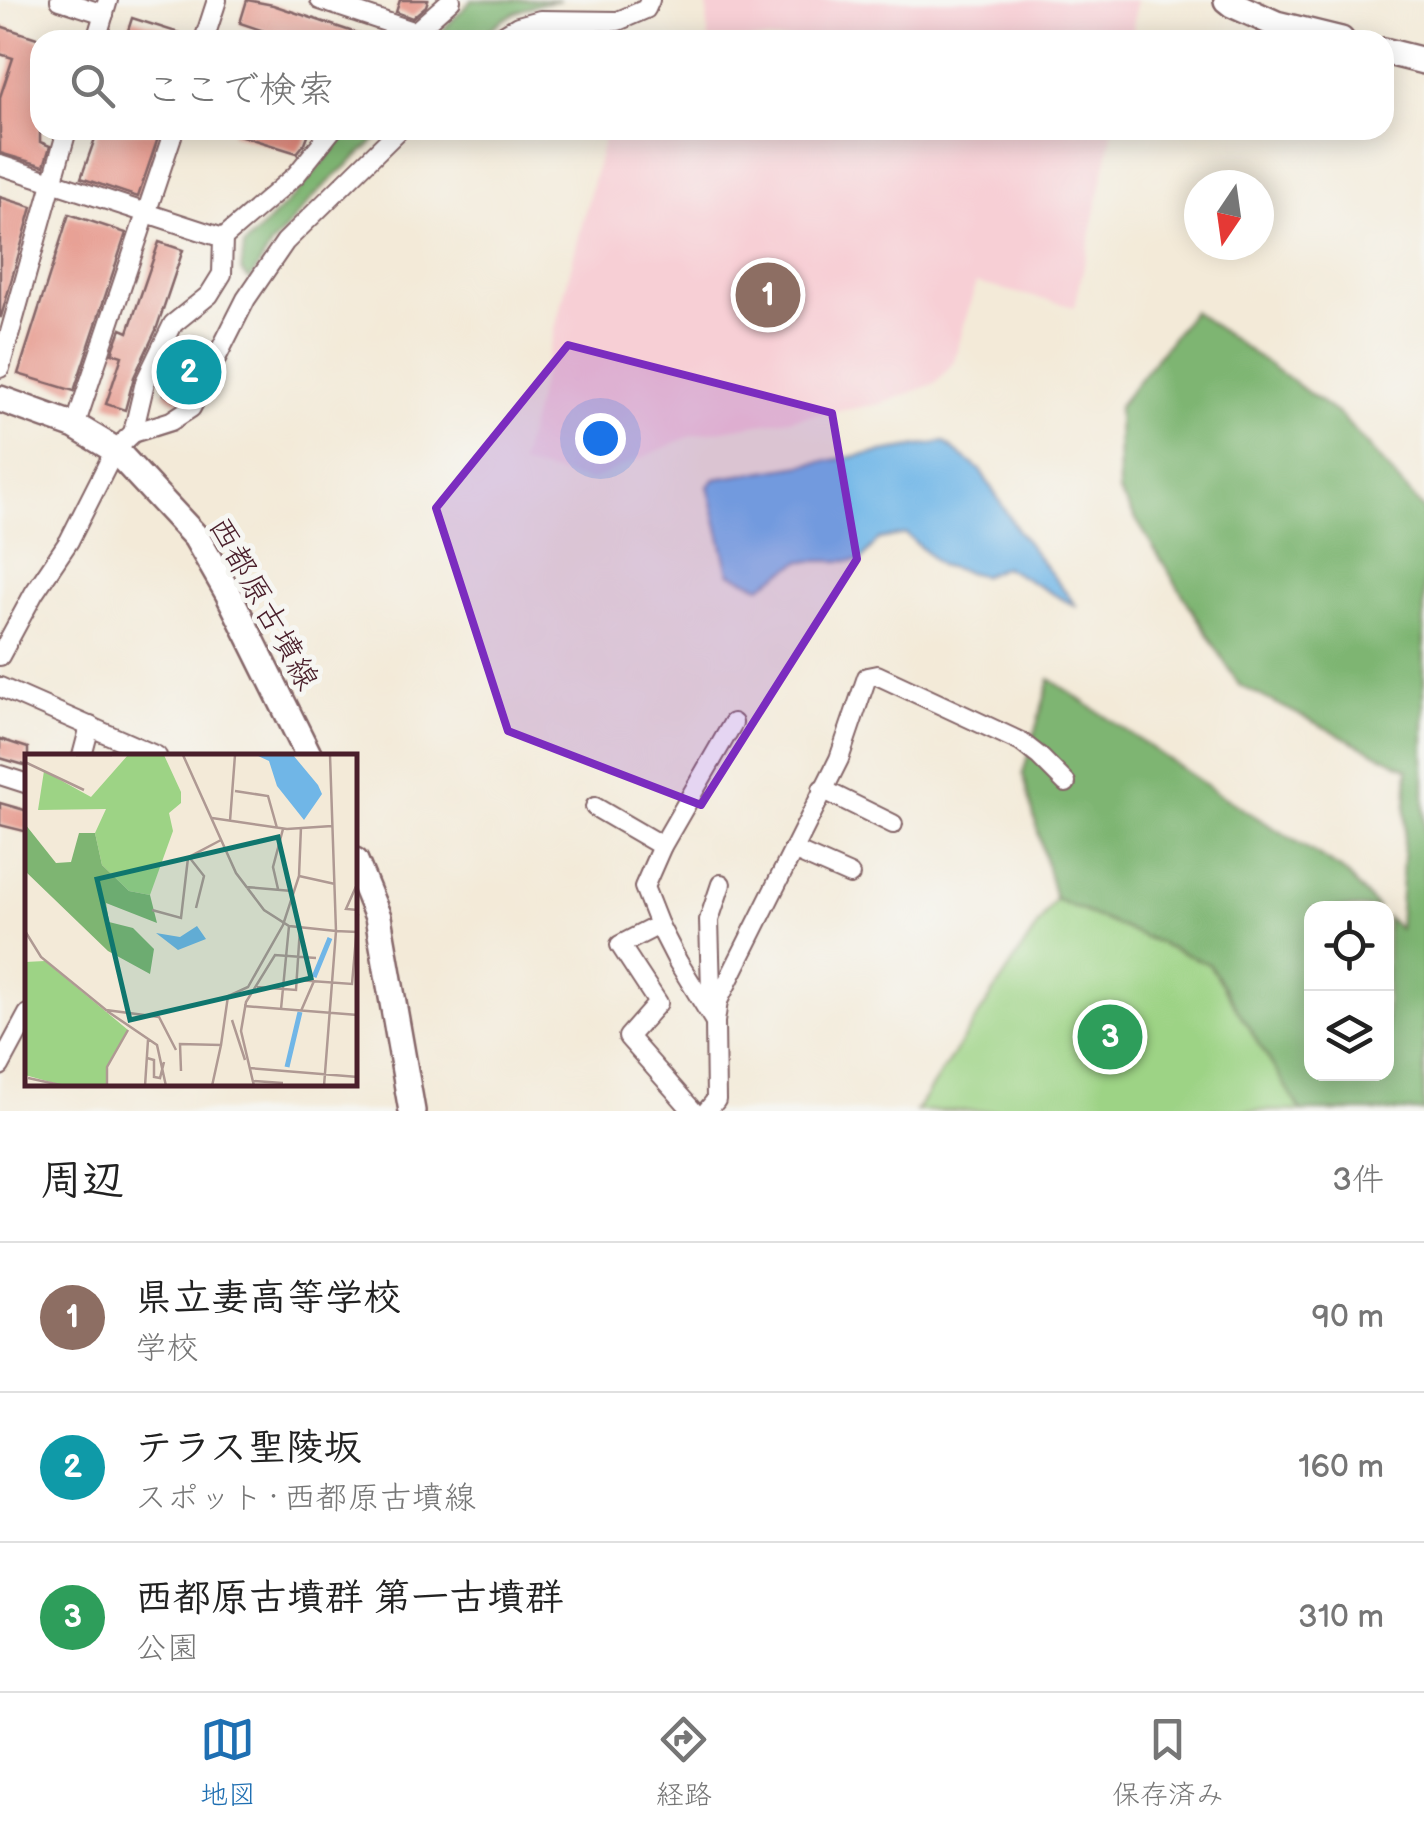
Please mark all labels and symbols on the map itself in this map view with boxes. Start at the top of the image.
north arrow [1184,170,1274,260]
pin: 1 [736,258,800,332]
pin: 2 [156,334,222,410]
your location [575,413,626,464]
street label: 西都原古墳線 [199,510,326,697]
inset map [25,754,358,1086]
pin: 3 [1078,1000,1142,1074]

